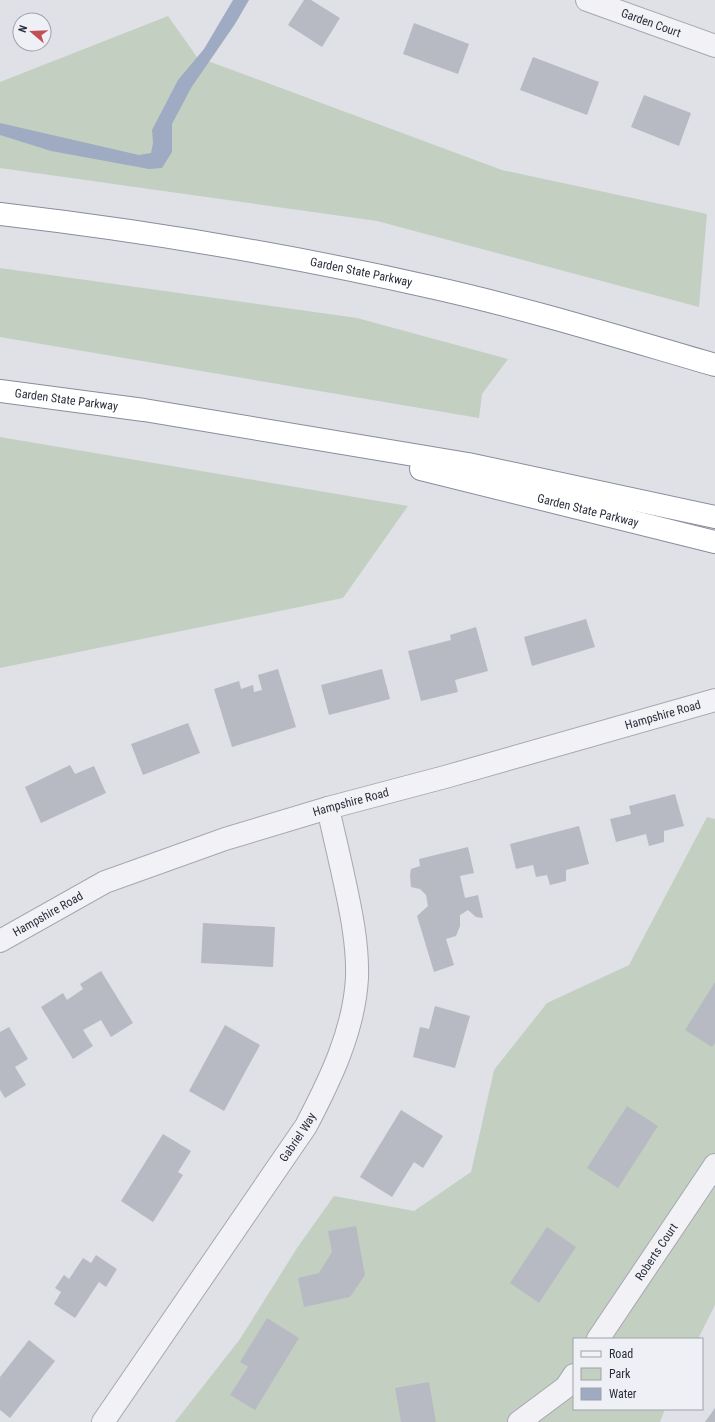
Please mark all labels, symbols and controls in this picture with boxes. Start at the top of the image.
street label: Garden Court [619,6,683,40]
north arrow [12,12,52,52]
text: N [16,23,30,34]
street label: Garden State Parkway [309,255,414,290]
street label: Garden State Parkway [14,386,119,414]
street label: Garden State Parkway [536,491,640,530]
street label: Hampshire Road [623,697,702,732]
street label: Hampshire Road [311,785,390,819]
street label: Hampshire Road [10,889,86,939]
street label: Gabriel Way [277,1110,319,1165]
street label: Roberts Court [632,1220,681,1283]
legend [573,1338,703,1410]
text: Road [609,1347,633,1361]
text: Park [609,1367,631,1381]
text: Water [609,1387,637,1401]

